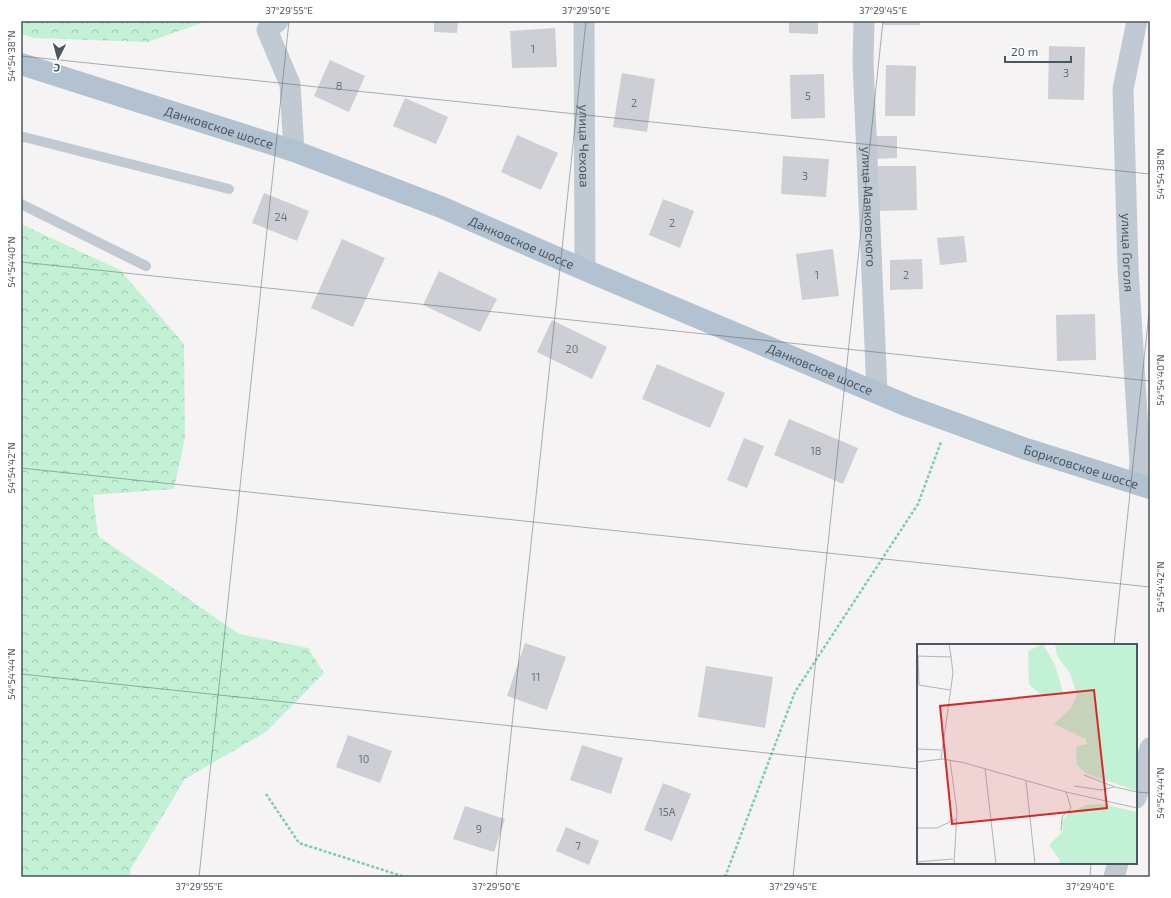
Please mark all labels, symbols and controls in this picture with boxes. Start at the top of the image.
text: 37°29'55"E [265,4,313,16]
text: 37°29'50"E [562,4,611,16]
text: 37°29'45"E [859,4,907,16]
text: 54°54'38"N [5,31,17,81]
north arrow [38,38,78,78]
scale bar [1005,38,1071,64]
house number: 1 [531,42,535,55]
text: 20 m [1011,44,1038,58]
text: С [52,62,61,75]
house number: 3 [1063,66,1069,79]
house number: 8 [336,79,342,92]
house number: 5 [805,89,811,102]
house number: 2 [631,96,637,109]
street label: Данковское шоссе [163,102,276,152]
street label: улица Чехова [576,105,593,187]
street label: улица Маяковского [859,146,880,267]
text: 54°54'38"N [1154,149,1166,199]
house number: 3 [802,169,808,182]
house number: 24 [275,210,288,223]
street label: Данковское шоссе [467,212,577,272]
street label: улица Гоголя [1118,213,1137,292]
house number: 2 [669,216,675,229]
text: 54°54'40"N [5,236,17,288]
house number: 1 [815,268,819,281]
house number: 2 [903,268,909,281]
street label: Данковское шоссе [765,340,875,398]
house number: 20 [566,342,578,355]
text: 54°54'40"N [1154,354,1166,406]
street label: Борисовское шоссе [1022,441,1141,492]
text: 54°54'42"N [5,443,17,493]
house number: 18 [810,444,822,457]
text: 54°54'42"N [1154,562,1166,612]
inset map [917,644,1137,864]
text: 54°54'44"N [5,648,17,700]
house number: 11 [532,670,540,683]
house number: 10 [358,752,370,765]
text: 54°54'44"N [1154,767,1166,819]
house number: 15А [658,805,676,818]
house number: 9 [476,822,482,835]
house number: 7 [575,839,581,852]
text: 37°29'55"E [175,880,223,892]
text: 37°29'50"E [472,880,521,892]
text: 37°29'45"E [769,880,817,892]
text: 37°29'40"E [1066,880,1115,892]

